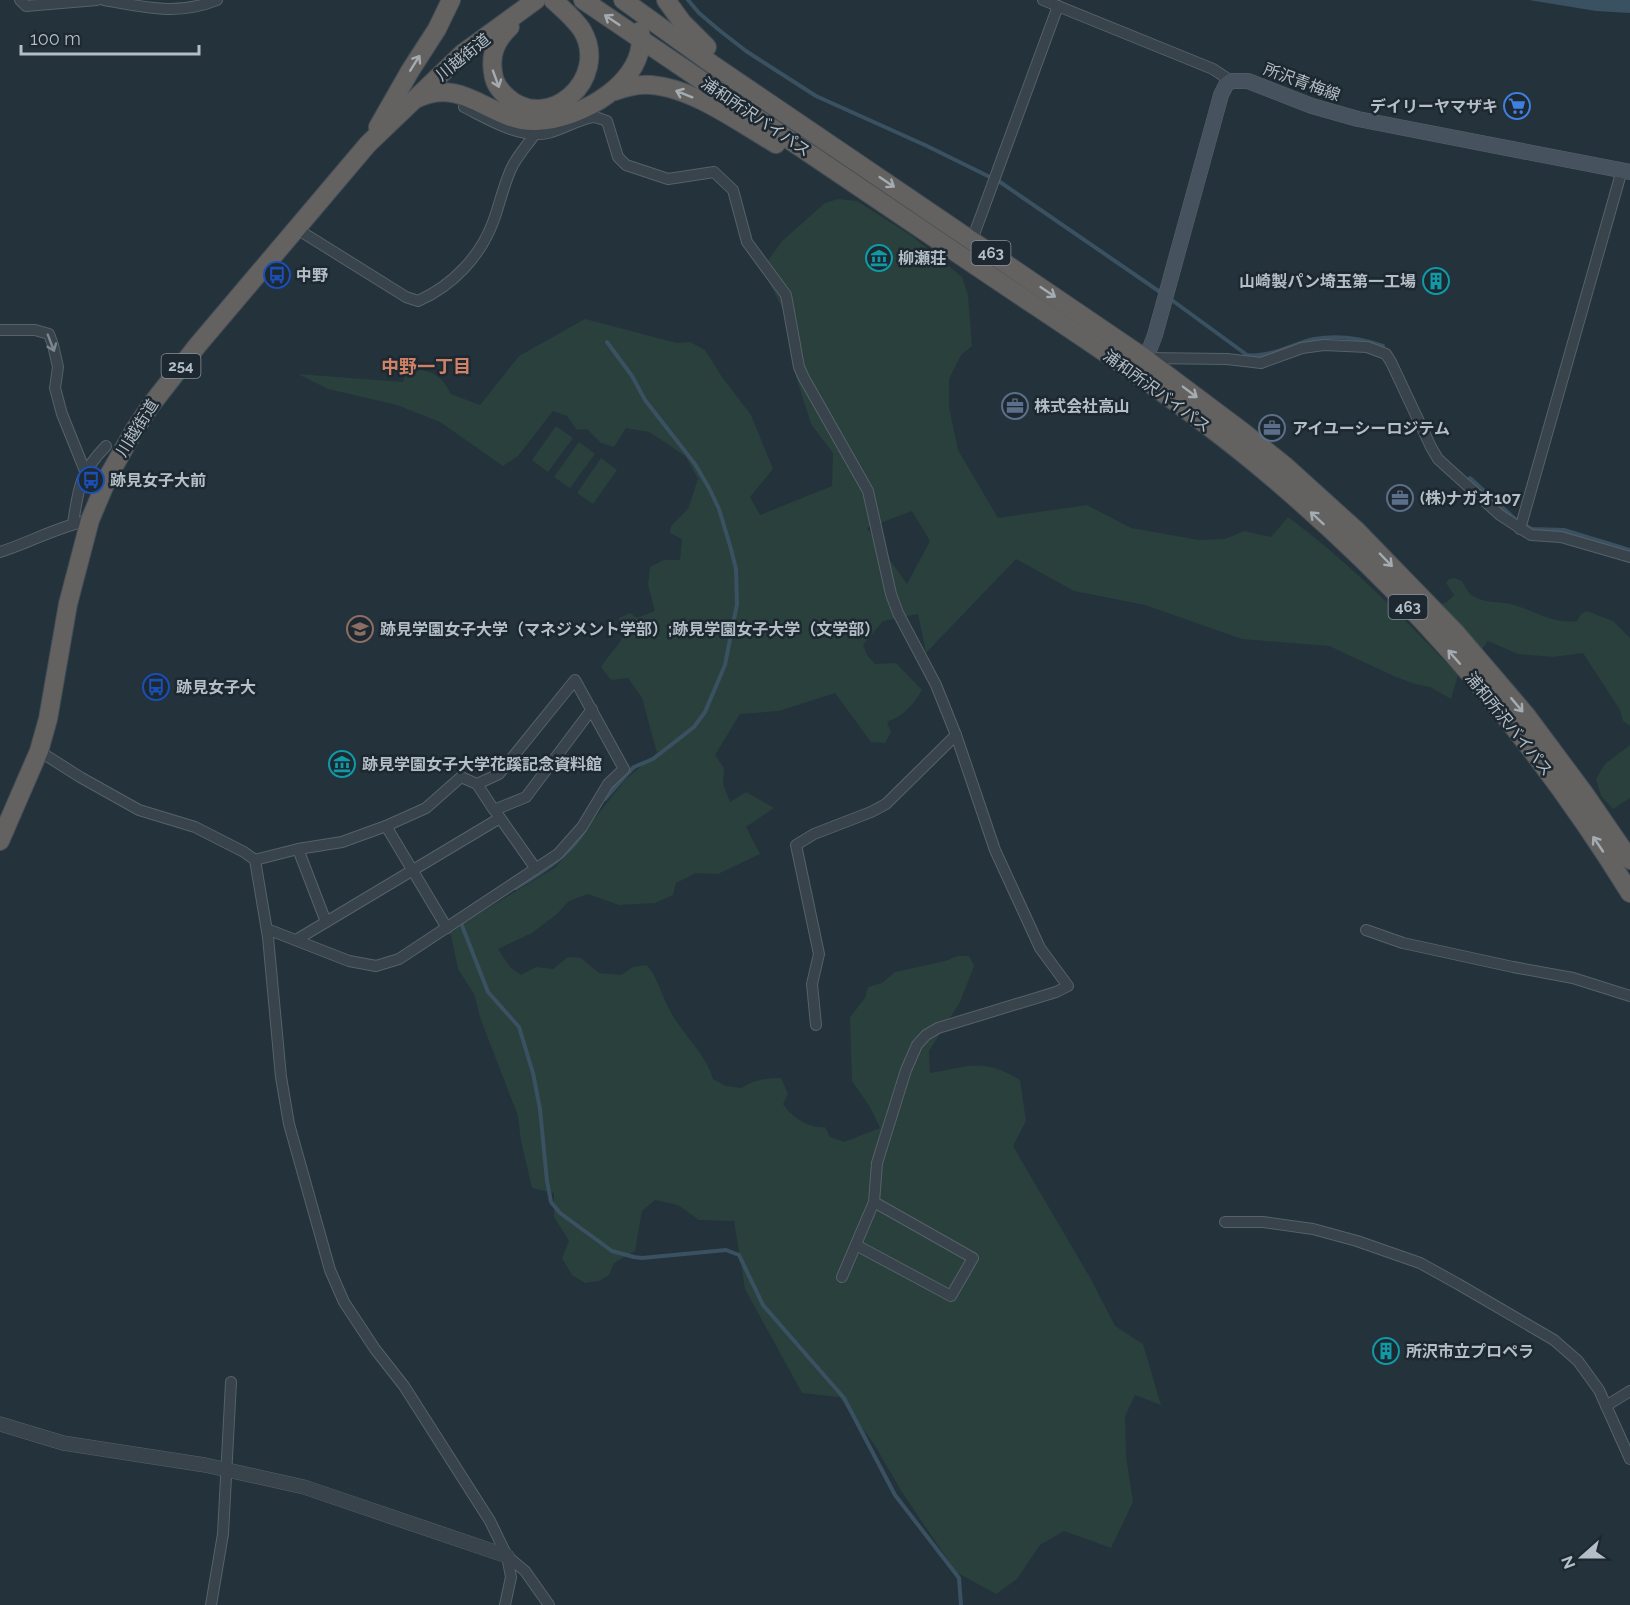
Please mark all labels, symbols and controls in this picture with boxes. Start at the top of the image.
one-way arrow [604,13,621,25]
scale bar [21,18,200,56]
text: 100 m [30,28,81,49]
street label: 川越街道 [432,29,494,85]
one-way arrow [409,55,421,72]
street label: 所沢青梅線 [1261,59,1343,105]
one-way arrow [491,69,502,88]
street label: 浦和所沢バイパス [698,73,814,161]
one-way arrow [675,88,694,99]
supermarket icon: デイリーヤマザキ [1502,91,1532,121]
place label: デイリーヤマザキ [1370,97,1498,116]
one-way arrow [878,176,895,188]
road number: 463 [972,241,1010,265]
museum icon: 柳瀬荘 [864,243,894,273]
place label: 柳瀬荘 [898,249,946,268]
bus stop icon: 中野 [262,260,292,290]
place label: 中野 [296,266,328,285]
building icon: 山崎製パン埼玉第一工場 [1421,266,1451,296]
place label: 山崎製パン埼玉第一工場 [1239,272,1416,291]
one-way arrow [1039,286,1056,298]
one-way arrow [47,334,58,352]
street label: 浦和所沢バイパス [1100,346,1214,436]
road number: 254 [162,354,201,378]
district label: 中野一丁目 [381,356,471,377]
one-way arrow [1182,386,1198,399]
office icon: 株式会社高山 [1000,391,1030,421]
street label: 川越街道 [112,396,162,460]
place label: 株式会社高山 [1034,397,1130,416]
office icon: アイユーシーロジテム [1257,413,1287,443]
place label: アイユーシーロジテム [1292,419,1450,438]
bus stop icon: 跡見女子大前 [76,465,106,495]
place label: 跡見女子大前 [110,471,206,490]
office icon: (株)ナガオ107 [1385,483,1415,513]
place label: (株)ナガオ107 [1420,489,1521,508]
one-way arrow [1310,511,1325,525]
one-way arrow [1378,553,1393,568]
road number: 463 [1388,595,1428,619]
school or university icon: 跡見学園女子大学（マネジメント学部）;跡見学園女子大学（文学部） [345,614,375,644]
place label: 跡見学園女子大学（マネジメント学部）;跡見学園女子大学（文学部） [380,620,880,639]
one-way arrow [1447,650,1461,665]
street label: 浦和所沢バイパス [1461,668,1557,780]
bus stop icon: 跡見女子大 [141,672,171,702]
place label: 跡見女子大 [176,678,256,697]
one-way arrow [1510,697,1523,713]
museum icon: 跡見学園女子大学花蹊記念資料館 [327,749,357,779]
place label: 跡見学園女子大学花蹊記念資料館 [362,755,602,774]
one-way arrow [1592,836,1604,853]
building icon: 所沢市立プロペラ [1371,1336,1401,1366]
place label: 所沢市立プロペラ [1406,1342,1534,1361]
north arrow [1552,1527,1612,1587]
text: N [1557,1553,1580,1571]

